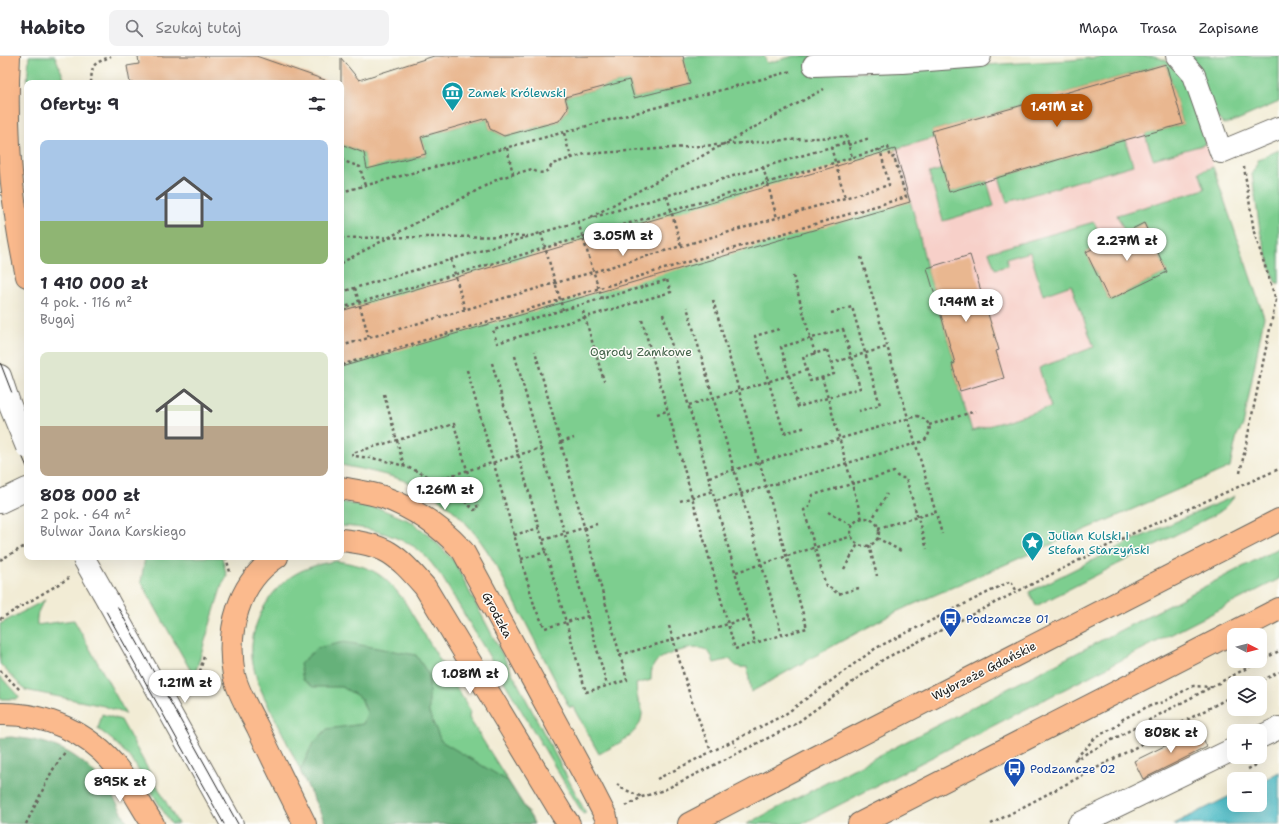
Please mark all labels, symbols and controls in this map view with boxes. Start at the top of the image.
search box [109,10,389,46]
text: Habito [20,15,85,40]
icon: search [123,17,145,39]
text: Szukaj tutaj [155,18,241,38]
text: Mapa [1079,19,1118,37]
text: Trasa [1140,19,1177,37]
text: Zapisane [1199,19,1259,37]
museum icon: Zamek Królewski [440,80,466,113]
place label: Zamek Królewski [468,85,566,101]
text: Oferty: 9 [40,93,119,115]
icon: filters [306,93,328,115]
pin: 1.41M zł [1016,94,1098,128]
text: 1.41M zł [1030,98,1084,115]
icon: home [148,166,220,238]
pin: 3.05M zł [582,223,664,257]
text: 3.05M zł [593,227,653,244]
pin: 2.27M zł [1086,228,1168,262]
text: 2.27M zł [1096,232,1158,249]
text: 1 410 000 zł [40,272,148,294]
pin: 1.94M zł [925,289,1007,323]
text: 1.94M zł [938,293,994,310]
text: 4 pok. · 116 m² [40,294,132,311]
text: Bugaj [40,311,74,328]
park label: Ogrody Zamkowe [590,344,692,360]
icon: home [148,378,220,450]
pin: 1.26M zł [404,477,486,511]
text: 1.26M zł [416,481,474,498]
text: 808 000 zł [40,484,140,506]
text: 2 pok. · 64 m² [40,506,131,523]
text: Bulwar Jana Karskiego [40,523,186,540]
place label: Julian Kulski i Stefan Starzyński [1048,528,1150,558]
place icon: Julian Kulski i Stefan Starzyński [1020,530,1046,563]
street label: Grodzka [478,589,516,641]
bus stop icon: Podzamcze 01 [938,606,964,639]
place label: Podzamcze 01 [966,611,1049,627]
north arrow [1227,628,1267,668]
map controls [1227,628,1267,812]
street label: Wybrzeże Gdańskie [929,638,1039,704]
pin: 1.08M zł [429,661,511,695]
text: 1.08M zł [441,665,499,682]
pin: 1.21M zł [144,670,226,704]
text: 1.21M zł [158,674,212,691]
button: layers [1227,676,1267,716]
pin: 808K zł [1134,720,1208,754]
text: 808K zł [1144,724,1198,741]
button: + [1227,724,1267,764]
bus stop icon: Podzamcze 02 [1002,756,1028,789]
place label: Podzamcze 02 [1030,761,1116,777]
pin: 895K zł [83,769,157,803]
button: − [1227,772,1267,812]
text: 895K zł [94,773,146,790]

